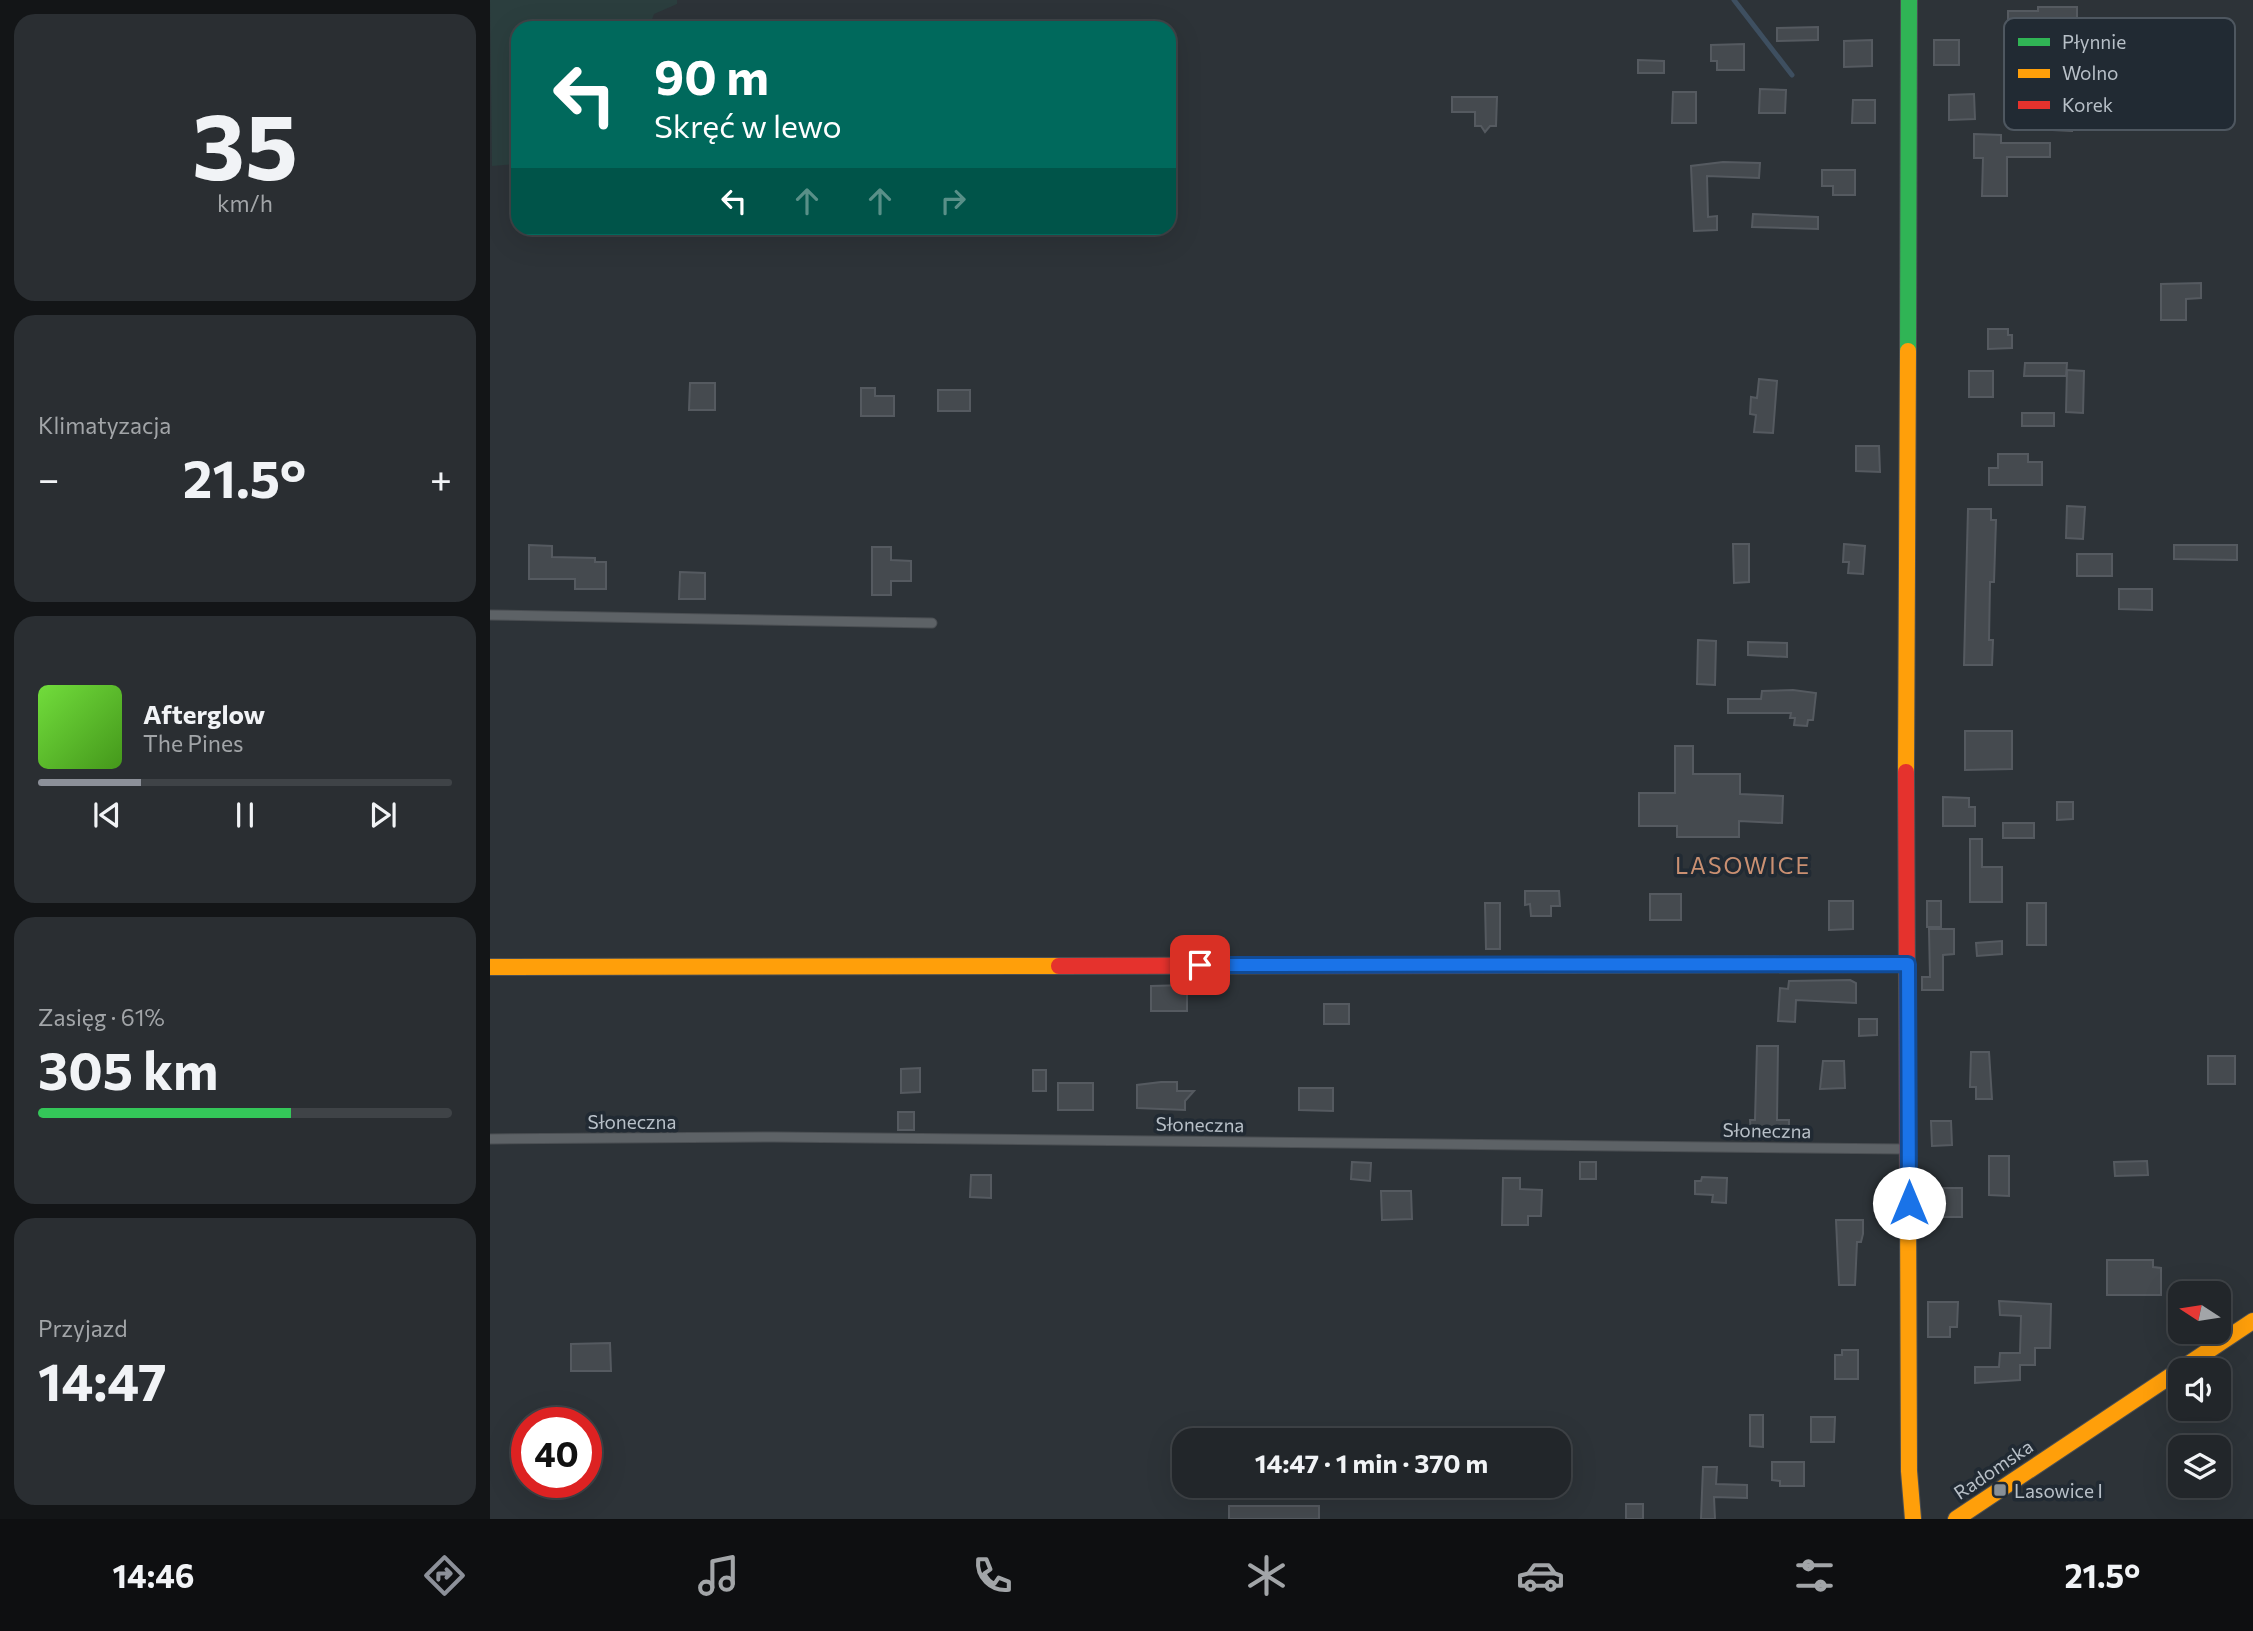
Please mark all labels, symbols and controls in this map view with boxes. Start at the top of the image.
legend [2004,18,2235,130]
text: Płynnie [2062,30,2126,53]
text: 90 m [654,45,769,105]
icon: left [539,49,630,140]
text: Wolno [2062,61,2118,84]
text: 35 [192,87,298,199]
text: Korek [2062,93,2113,116]
text: Skręć w lewo [654,105,842,145]
icon: left [715,182,753,220]
icon: ahead [788,182,826,220]
icon: ahead [861,182,899,220]
icon: right [934,182,972,220]
text: km/h [217,189,273,217]
text: Klimatyzacja [38,411,171,439]
text: 21.5° [183,445,306,509]
text: − [38,454,60,501]
text: + [430,454,452,501]
text: Afterglow [143,698,265,729]
text: The Pines [143,729,244,757]
icon: previous [88,796,126,834]
icon: pause [226,796,264,834]
icon: next [364,796,402,834]
district label: LASOWICE [1675,851,1811,879]
pin [1170,935,1230,995]
icon: arrive [1181,946,1219,984]
text: Zasięg · 61% [38,1003,165,1031]
text: 305 km [38,1037,218,1101]
street label: Słoneczna [588,1110,676,1133]
street label: Słoneczna [1155,1112,1245,1136]
street label: Słoneczna [1722,1118,1812,1142]
position arrow [1872,1166,1946,1240]
north arrow [2168,1281,2231,1344]
map controls [2168,1281,2231,1498]
text: Przyjazd [38,1314,128,1342]
text: 14:47 [38,1348,167,1412]
button: sound [2168,1358,2231,1421]
speed limit sign: 40 [511,1407,602,1498]
street label: Radomska [1949,1434,2037,1504]
button: layers [2168,1435,2231,1498]
text: 14:47 · 1 min · 370 m [1255,1447,1488,1478]
place label: Lasowice I [2014,1479,2103,1502]
marker: Lasowice I [1992,1482,2008,1498]
icon: directions [420,1551,469,1600]
icon: music [694,1551,743,1600]
icon: phone [968,1551,1017,1600]
icon: climate [1242,1551,1291,1600]
icon: car [1516,1551,1565,1600]
icon: filters [1790,1551,1839,1600]
text: 14:46 [113,1555,195,1595]
text: 21.5° [2064,1555,2140,1595]

